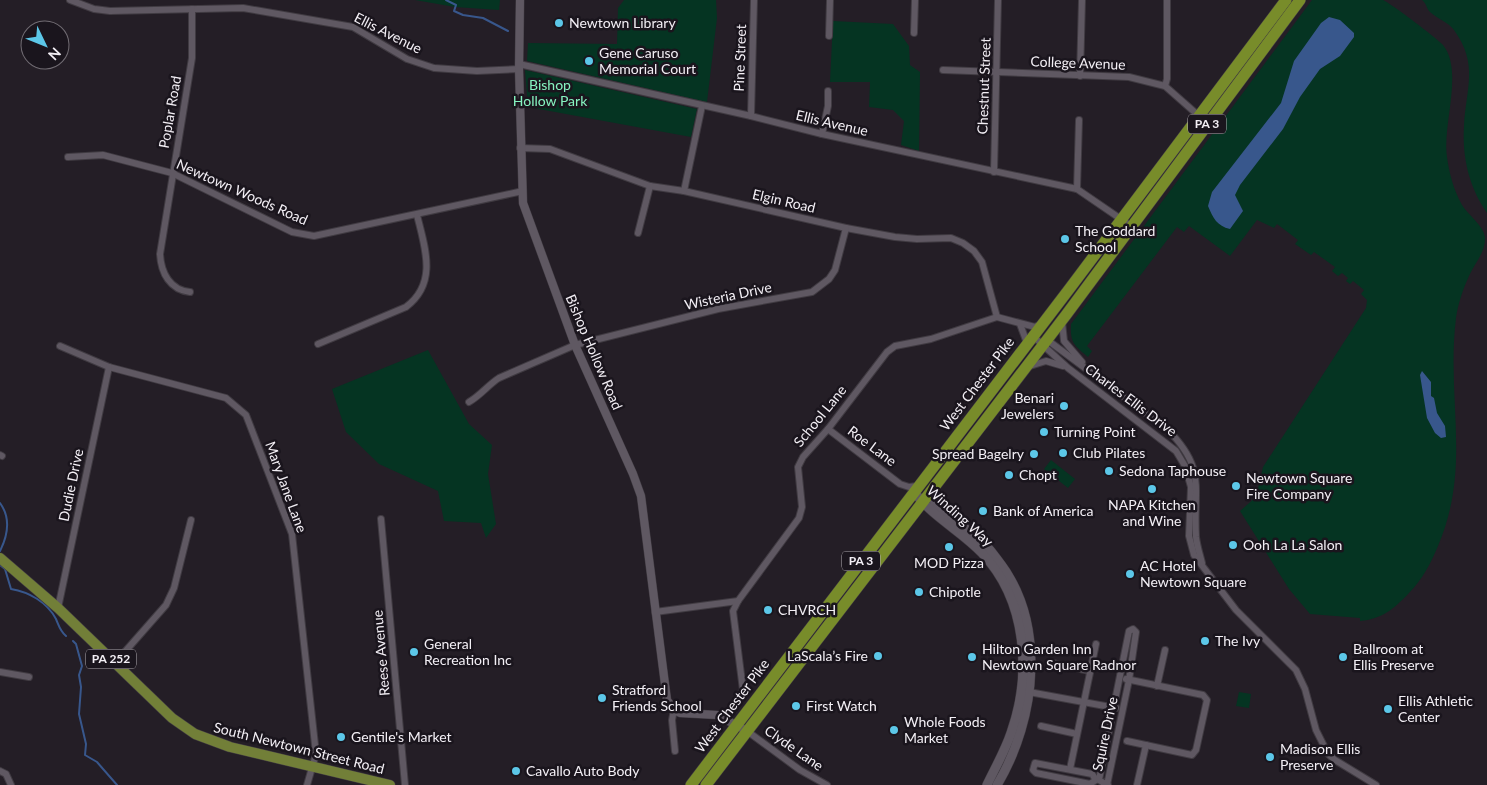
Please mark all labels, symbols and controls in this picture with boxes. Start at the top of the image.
street label: Ellis Avenue [352,8,425,57]
place label: Newtown Library [569,14,676,31]
marker: Newtown Library [553,17,565,29]
north arrow [20,20,70,70]
street label: Pine Street [730,24,749,92]
street label: Chestnut Street [973,37,994,135]
text: N [45,44,65,64]
place label: Gene Caruso Memorial Court [599,44,696,77]
street label: College Avenue [1030,52,1126,73]
marker: Gene Caruso Memorial Court [583,55,595,67]
street label: Poplar Road [155,74,184,150]
park label: Bishop Hollow Park [513,76,588,109]
street label: Ellis Avenue [794,106,870,139]
road number: PA 3 [1188,115,1226,134]
street label: Newtown Woods Road [174,155,310,228]
street label: Elgin Road [751,185,817,216]
place label: The Goddard School [1075,222,1155,255]
marker: The Goddard School [1059,233,1071,245]
street label: Wisteria Drive [683,278,773,313]
street label: Bishop Hollow Road [562,292,626,412]
street label: West Chester Pike [936,333,1017,434]
street label: Charles Ellis Drive [1082,360,1181,440]
street label: School Lane [790,382,850,450]
place label: Benari Jewelers [1001,389,1054,422]
marker: Benari Jewelers [1058,400,1070,412]
street label: Roe Lane [845,422,900,469]
place label: Turning Point [1054,423,1136,440]
marker: Turning Point [1038,426,1050,438]
street label: Mary Jane Lane [262,439,311,535]
place label: Club Pilates [1073,444,1145,461]
place label: Spread Bagelry [932,445,1025,462]
street label: Dudie Drive [55,447,87,523]
marker: Club Pilates [1057,447,1069,459]
marker: Spread Bagelry [1028,448,1040,460]
place label: Sedona Taphouse [1119,462,1226,479]
marker: Sedona Taphouse [1103,465,1115,477]
place label: Chopt [1019,466,1057,483]
marker: Chopt [1003,469,1015,481]
place label: Newtown Square Fire Company [1246,469,1352,502]
marker: Newtown Square Fire Company [1230,480,1242,492]
street label: Winding Way [924,482,997,550]
marker: NAPA Kitchen and Wine [1146,483,1158,495]
place label: NAPA Kitchen and Wine [1108,496,1196,529]
place label: Bank of America [993,502,1093,519]
marker: Bank of America [977,505,989,517]
place label: Ooh La La Salon [1243,536,1342,553]
marker: Ooh La La Salon [1227,539,1239,551]
marker: MOD Pizza [943,541,955,553]
road number: PA 3 [842,552,880,570]
place label: MOD Pizza [914,554,984,571]
place label: AC Hotel Newtown Square [1140,557,1246,590]
marker: AC Hotel Newtown Square [1124,568,1136,580]
place label: Chipotle [929,583,981,600]
marker: Chipotle [913,586,925,598]
place label: CHVRCH [778,601,836,618]
marker: CHVRCH [762,604,774,616]
street label: Reese Avenue [368,609,393,697]
place label: The Ivy [1215,632,1261,649]
place label: General Recreation Inc [424,635,512,668]
marker: The Ivy [1199,635,1211,647]
place label: Hilton Garden Inn Newtown Square Radnor [982,640,1136,673]
place label: Ballroom at Ellis Preserve [1353,640,1434,673]
marker: General Recreation Inc [408,646,420,658]
place label: LaScala’s Fire [787,647,868,664]
road number: PA 252 [86,650,136,669]
marker: LaScala’s Fire [872,650,884,662]
marker: Hilton Garden Inn Newtown Square Radnor [966,651,978,663]
marker: Ballroom at Ellis Preserve [1337,651,1349,663]
street label: West Chester Pike [691,655,772,756]
place label: Stratford Friends School [612,681,702,714]
marker: Stratford Friends School [596,692,608,704]
place label: Ellis Athletic Center [1398,692,1473,725]
street label: Squire Drive [1088,695,1121,773]
place label: First Watch [806,697,877,714]
marker: First Watch [790,700,802,712]
marker: Ellis Athletic Center [1382,703,1394,715]
place label: Whole Foods Market [904,713,986,746]
street label: South Newtown Street Road [212,718,386,777]
street label: Clyde Lane [762,721,827,774]
marker: Whole Foods Market [888,724,900,736]
place label: Gentile's Market [351,728,452,745]
marker: Gentile's Market [335,731,347,743]
place label: Madison Ellis Preserve [1280,740,1360,773]
marker: Madison Ellis Preserve [1264,751,1276,763]
place label: Cavallo Auto Body [526,762,640,779]
marker: Cavallo Auto Body [510,765,522,777]

